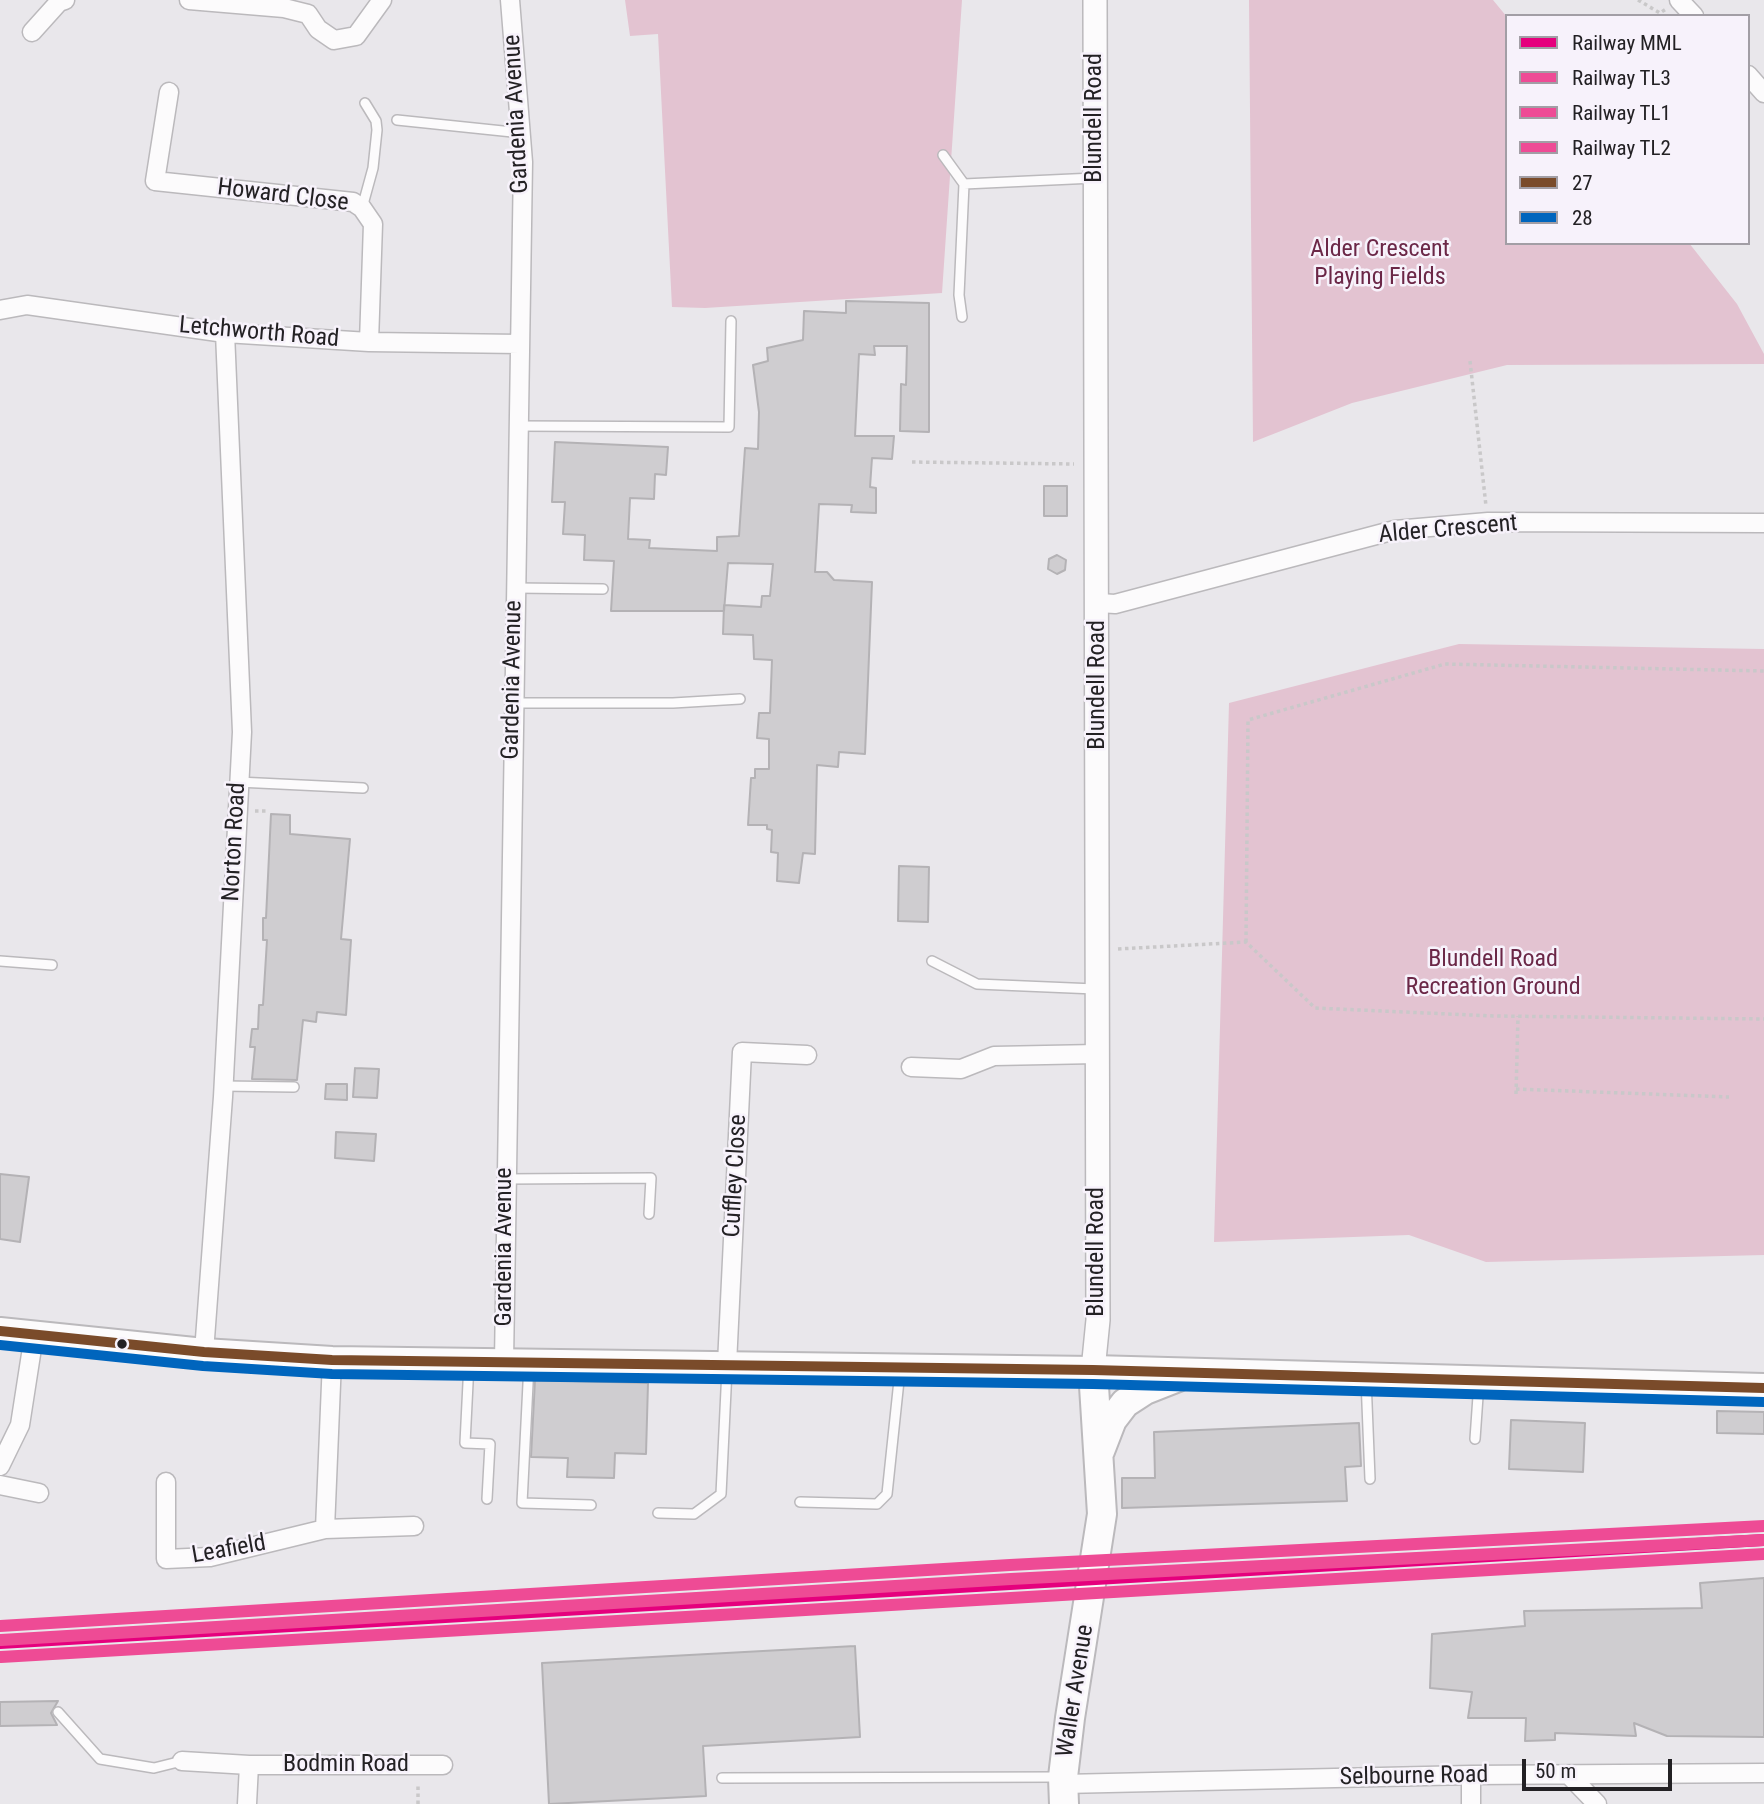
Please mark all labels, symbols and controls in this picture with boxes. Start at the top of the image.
legend [1505,14,1750,245]
text: Railway MML [1572,31,1682,55]
street label: Gardenia Avenue [498,34,536,194]
street label: Blundell Road [1081,53,1109,183]
text: Railway TL3 [1572,66,1671,90]
text: Railway TL1 [1572,101,1671,125]
text: Railway TL2 [1572,136,1671,160]
text: 27 [1572,171,1593,195]
street label: Howard Close [216,174,350,218]
text: 28 [1572,206,1593,230]
park label: Alder Crescent Playing Fields [1310,236,1450,292]
street label: Letchworth Road [178,312,340,354]
street label: Alder Crescent [1377,510,1519,550]
street label: Gardenia Avenue [497,600,529,760]
street label: Blundell Road [1084,620,1112,750]
street label: Norton Road [218,782,252,902]
park label: Blundell Road Recreation Ground [1405,946,1581,1002]
street label: Cuffley Close [718,1114,754,1238]
street label: Gardenia Avenue [491,1167,519,1327]
street label: Blundell Road [1083,1187,1111,1317]
unlabelled marker [115,1337,129,1351]
street label: Leafield [190,1529,268,1571]
street label: Waller Avenue [1051,1623,1101,1759]
scale bar [1526,1744,1676,1788]
street label: Bodmin Road [283,1751,409,1779]
text: 50 m [1535,1759,1576,1783]
street label: Selbourne Road [1339,1761,1489,1793]

